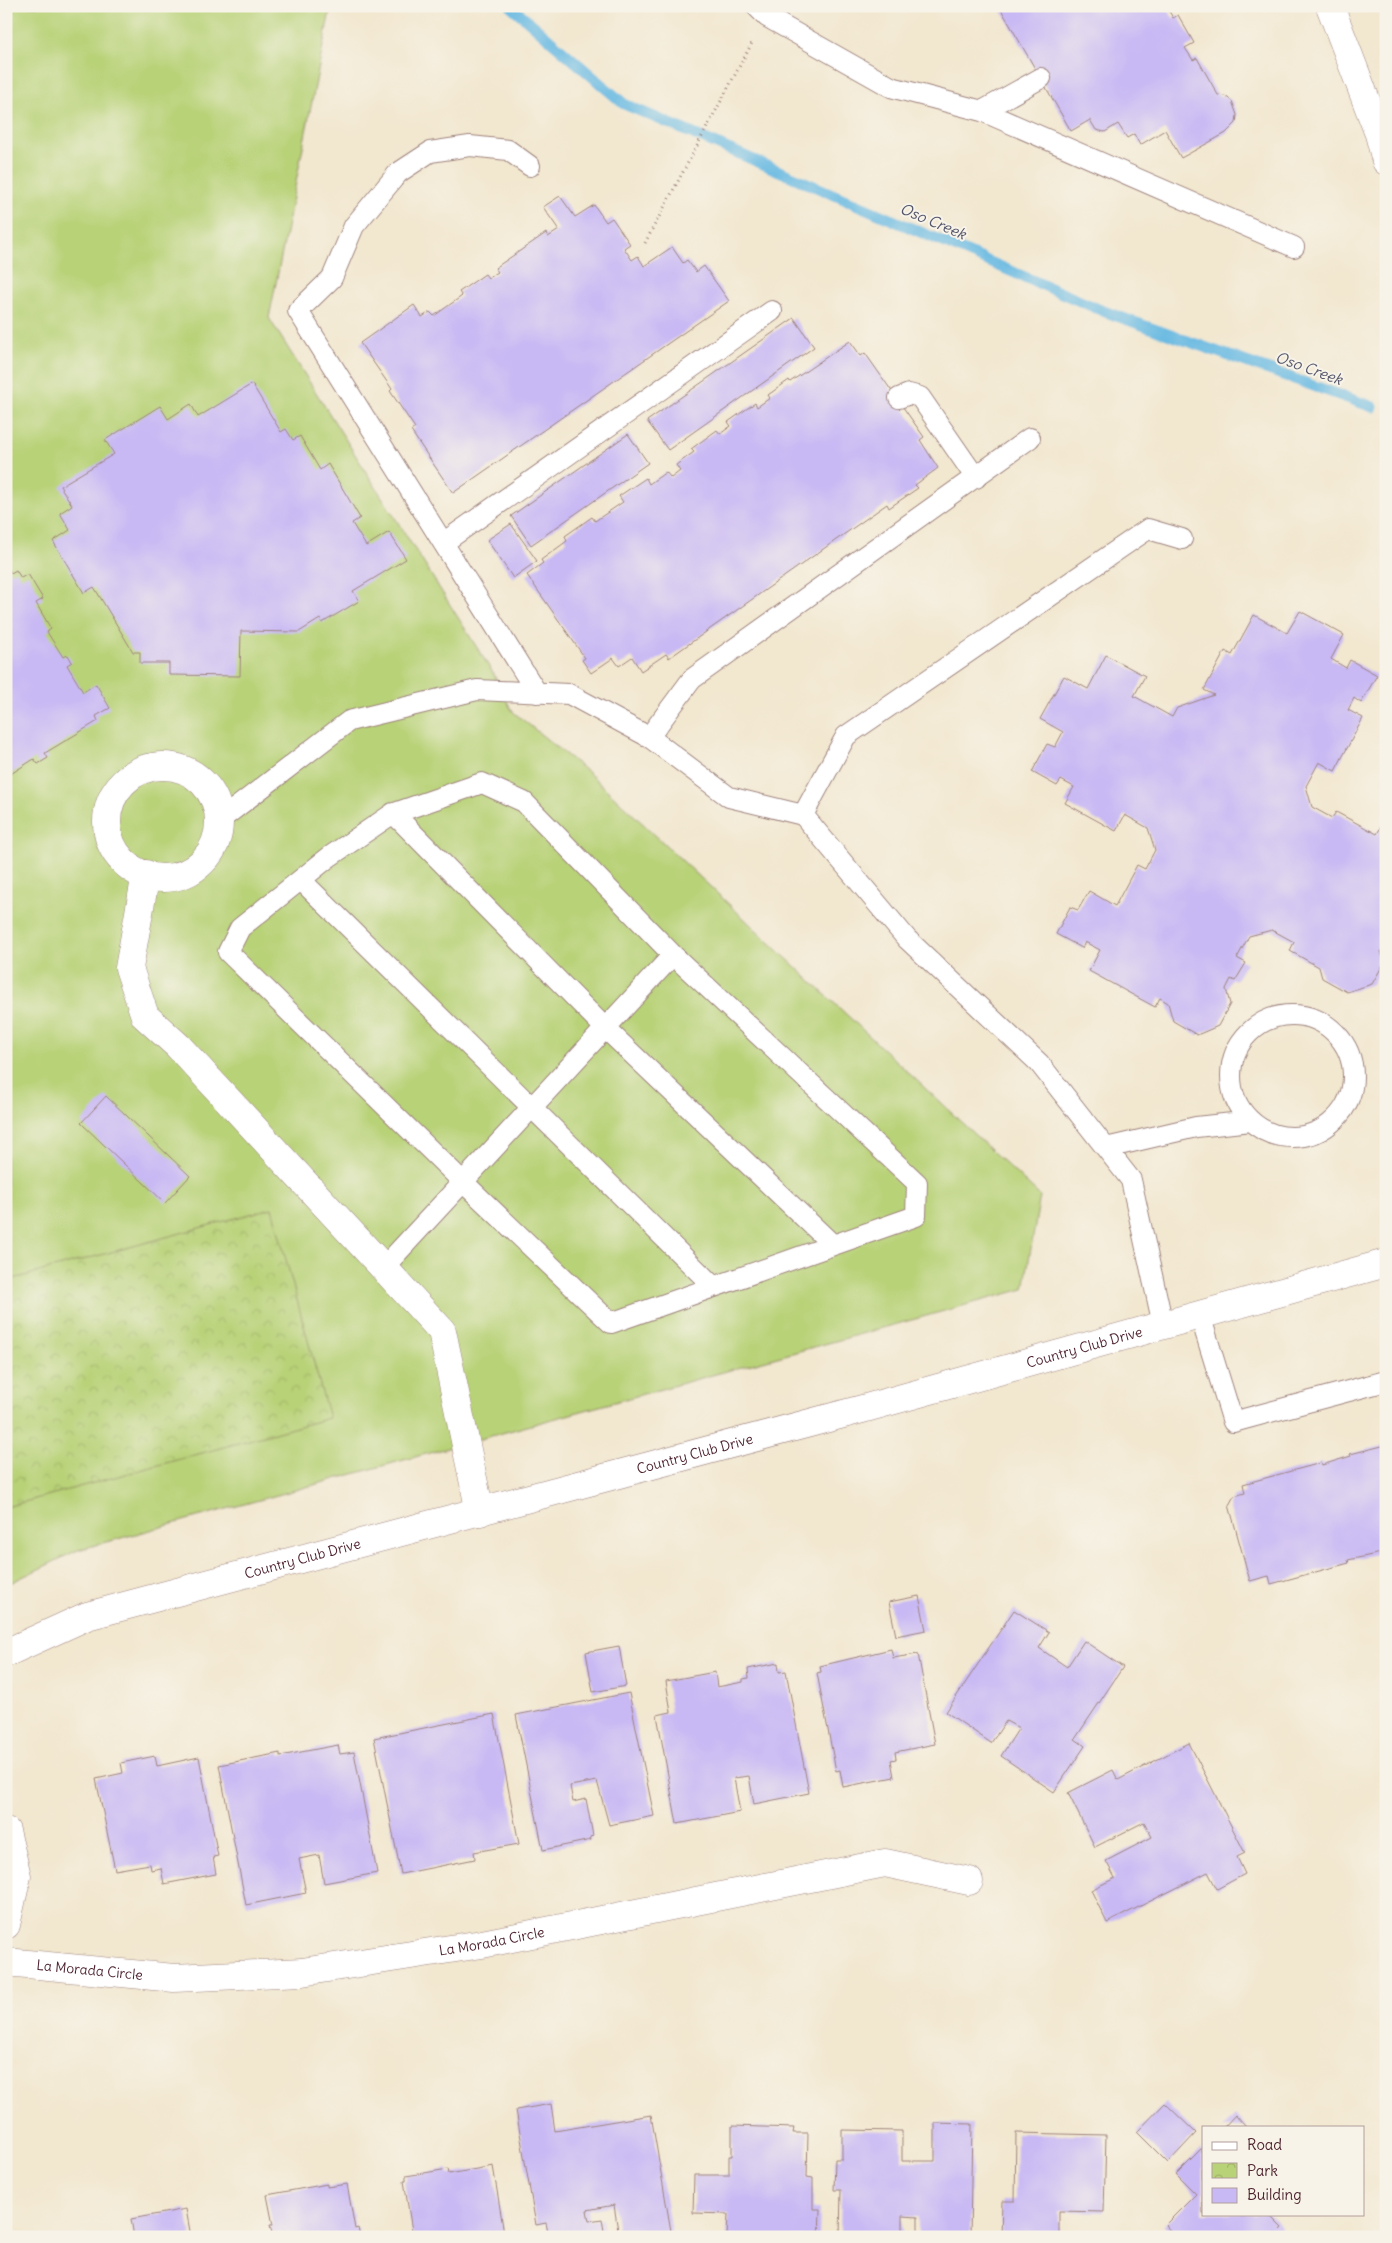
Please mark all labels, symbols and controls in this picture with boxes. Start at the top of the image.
water label: Oso Creek [897,199,970,244]
water label: Oso Creek [1273,347,1346,389]
street label: Country Club Drive [1024,1322,1144,1372]
street label: Country Club Drive [635,1430,755,1478]
street label: Country Club Drive [242,1534,363,1583]
street label: La Morada Circle [438,1923,546,1960]
street label: La Morada Circle [36,1956,144,1984]
legend [1202,2126,1364,2216]
text: Road [1247,2135,1282,2154]
text: Park [1247,2161,1278,2180]
text: Building [1247,2185,1302,2204]

